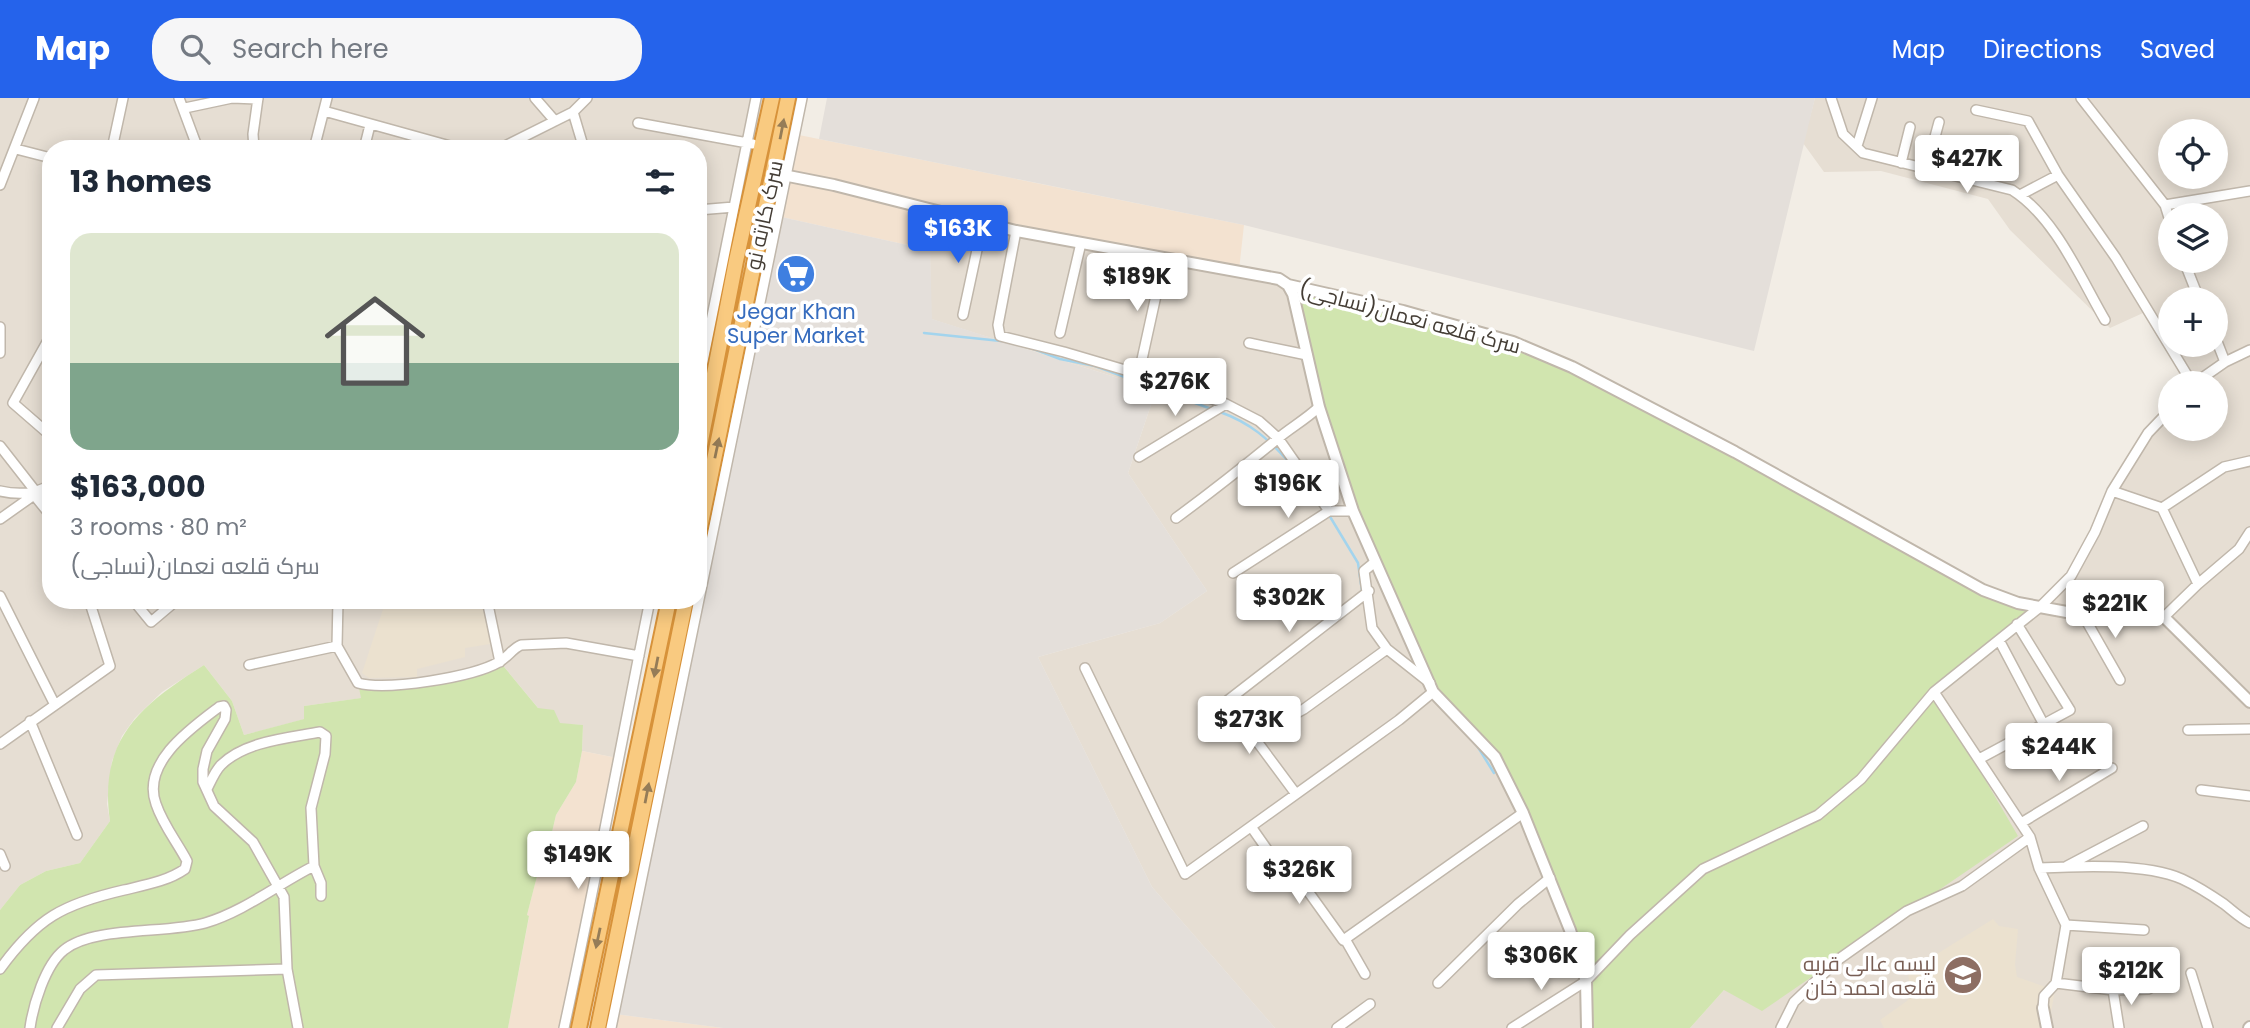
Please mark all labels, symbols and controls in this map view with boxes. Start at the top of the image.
search box [152,18,642,81]
text: Map [35,25,110,72]
icon: search [176,30,214,68]
text: Search here [232,31,389,67]
text: Map [1892,33,1945,66]
text: Directions [1983,33,2102,66]
text: Saved [2140,33,2215,66]
one-way arrow [776,118,787,140]
map controls [2158,119,2228,441]
button: locate [2158,119,2228,189]
pin: $427K [1918,136,2016,195]
text: $427K [1931,142,2003,174]
street label: سرک کارته نو [738,158,790,272]
text: 13 homes [70,160,212,203]
icon: filters [641,163,679,201]
button: layers [2158,203,2228,273]
pin: $163K [909,206,1007,265]
text: $163K [924,212,992,244]
supermarket icon: Jegar Khan Super Market [775,253,817,295]
pin: $189K [1088,254,1186,313]
text: $189K [1103,260,1171,292]
street label: سرک قلعه نعمان(نساجی) [1296,273,1524,361]
icon: home [312,278,438,404]
button: + [2158,287,2228,357]
place label: Jegar Khan Super Market [727,297,865,350]
pin: $276K [1126,358,1224,418]
text: $276K [1139,365,1211,397]
button: − [2158,371,2228,441]
one-way arrow [712,437,723,459]
pin: $196K [1239,460,1337,520]
text: $163,000 [70,465,206,508]
text: $196K [1254,467,1322,499]
text: 3 rooms · 80 m² [70,511,247,543]
text: سرک قلعه نعمان(نساجی) [70,550,320,582]
pin: $302K [1240,574,1338,634]
pin: $221K [2066,580,2164,640]
text: $302K [1252,581,1326,613]
text: $221K [2082,587,2148,619]
one-way arrow [650,656,661,678]
pin: $273K [1200,696,1298,756]
text: $273K [1214,703,1284,735]
pin: $244K [2010,724,2108,783]
text: $244K [2021,730,2097,762]
one-way arrow [641,782,652,804]
pin: $149K [529,832,627,891]
text: $149K [543,838,613,870]
pin: $326K [1250,846,1348,906]
text: $326K [1263,853,1335,885]
one-way arrow [593,927,604,949]
pin: $306K [1492,932,1590,992]
text: $306K [1504,939,1578,971]
pin: $212K [2082,948,2180,1007]
place label: لیسه عالی قریه قلعه احمد خان [1803,949,1936,1002]
school or university icon: لیسه عالی قریه قلعه احمد خان [1942,954,1984,996]
text: $212K [2098,954,2164,986]

